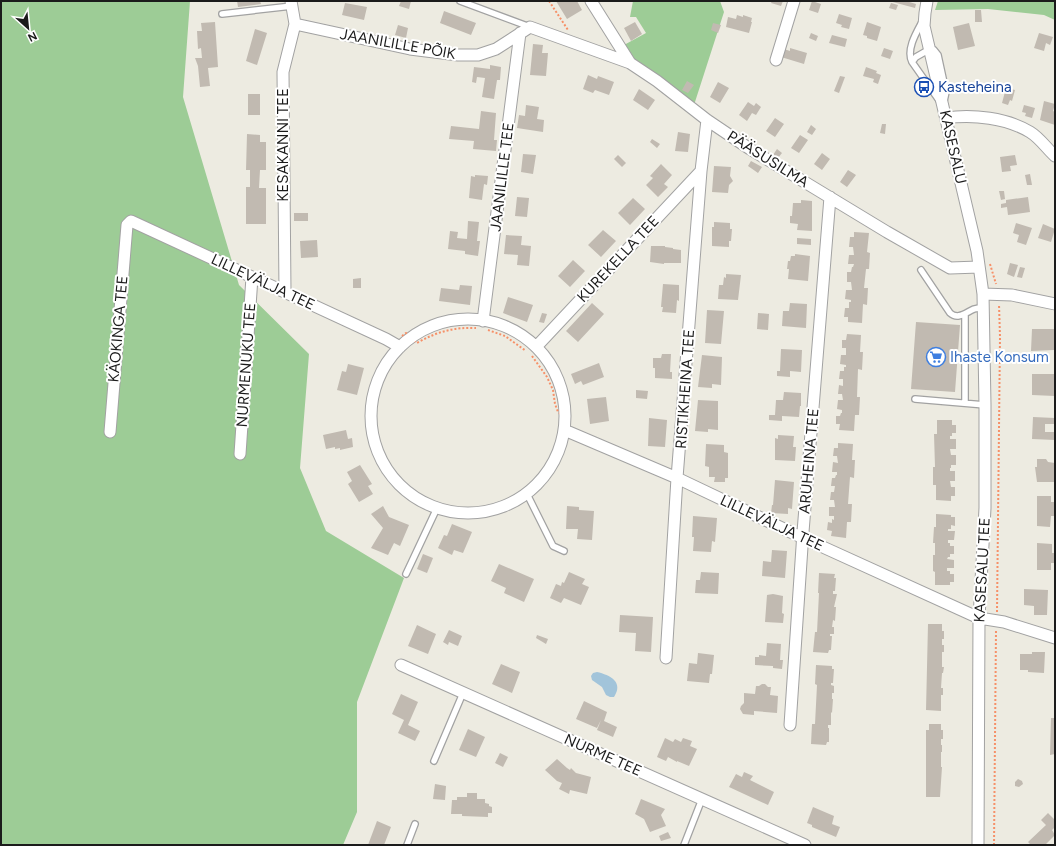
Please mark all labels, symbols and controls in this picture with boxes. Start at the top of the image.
north arrow [8,8,48,48]
street label: JAANILILLE PÕIK [339,25,458,63]
text: N [26,29,39,44]
bus stop icon: Kasteheina [913,76,935,98]
place label: Kasteheina [938,78,1012,96]
street label: KESAKANNI TEE [274,88,292,202]
street label: KASESALU [936,108,970,186]
street label: JAANILILLE TEE [486,121,518,233]
street label: PÄÄSUSILMA [724,127,812,191]
street label: KUREKELLA TEE [573,212,663,306]
street label: LILLEVÄLJA TEE [208,250,318,314]
street label: KÄOKINGA TEE [104,275,132,383]
street label: NURMENUKU TEE [233,302,259,428]
street label: RISTIKHEINA TEE [672,329,698,449]
supermarket icon: Ihaste Konsum [925,346,947,368]
place label: Ihaste Konsum [950,348,1049,366]
street label: ARUHEINA TEE [795,407,823,515]
street label: LILLEVÄLJA TEE [717,491,827,555]
street label: KASESALU TEE [970,517,994,623]
street label: NURME TEE [561,730,645,780]

